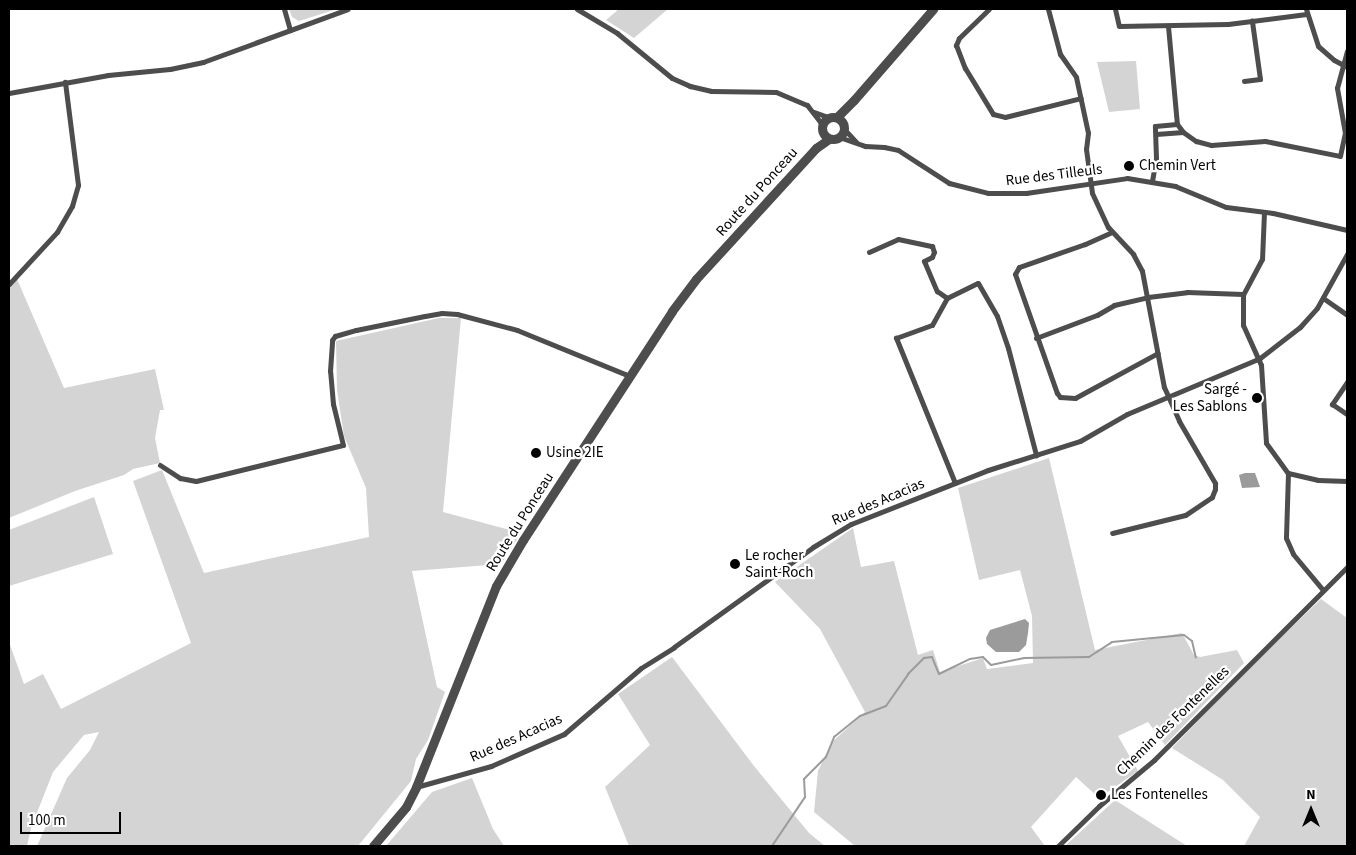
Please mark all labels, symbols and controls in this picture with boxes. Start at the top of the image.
street label: Route du Ponceau [712,144,802,240]
place label: Chemin Vert [1139,157,1216,175]
street label: Rue des Tilleuls [1005,160,1103,190]
marker: Chemin Vert [1123,160,1135,172]
place label: Sargé - Les Sablons [1173,380,1247,415]
marker: Sargé - Les Sablons [1251,392,1263,404]
place label: Usine 2IE [546,444,604,462]
marker: Usine 2IE [530,447,542,459]
street label: Route du Ponceau [482,469,558,575]
street label: Rue des Acacias [829,474,927,530]
place label: Le rocher Saint-Roch [745,546,813,581]
marker: Le rocher Saint-Roch [729,558,741,570]
street label: Chemin des Fontenelles [1113,663,1233,779]
street label: Rue des Acacias [467,710,565,766]
north arrow [1286,785,1336,835]
text: N [1306,785,1316,805]
place label: Les Fontenelles [1111,786,1208,804]
marker: Les Fontenelles [1095,789,1107,801]
scale bar [22,802,124,834]
text: 100 m [28,810,66,831]

